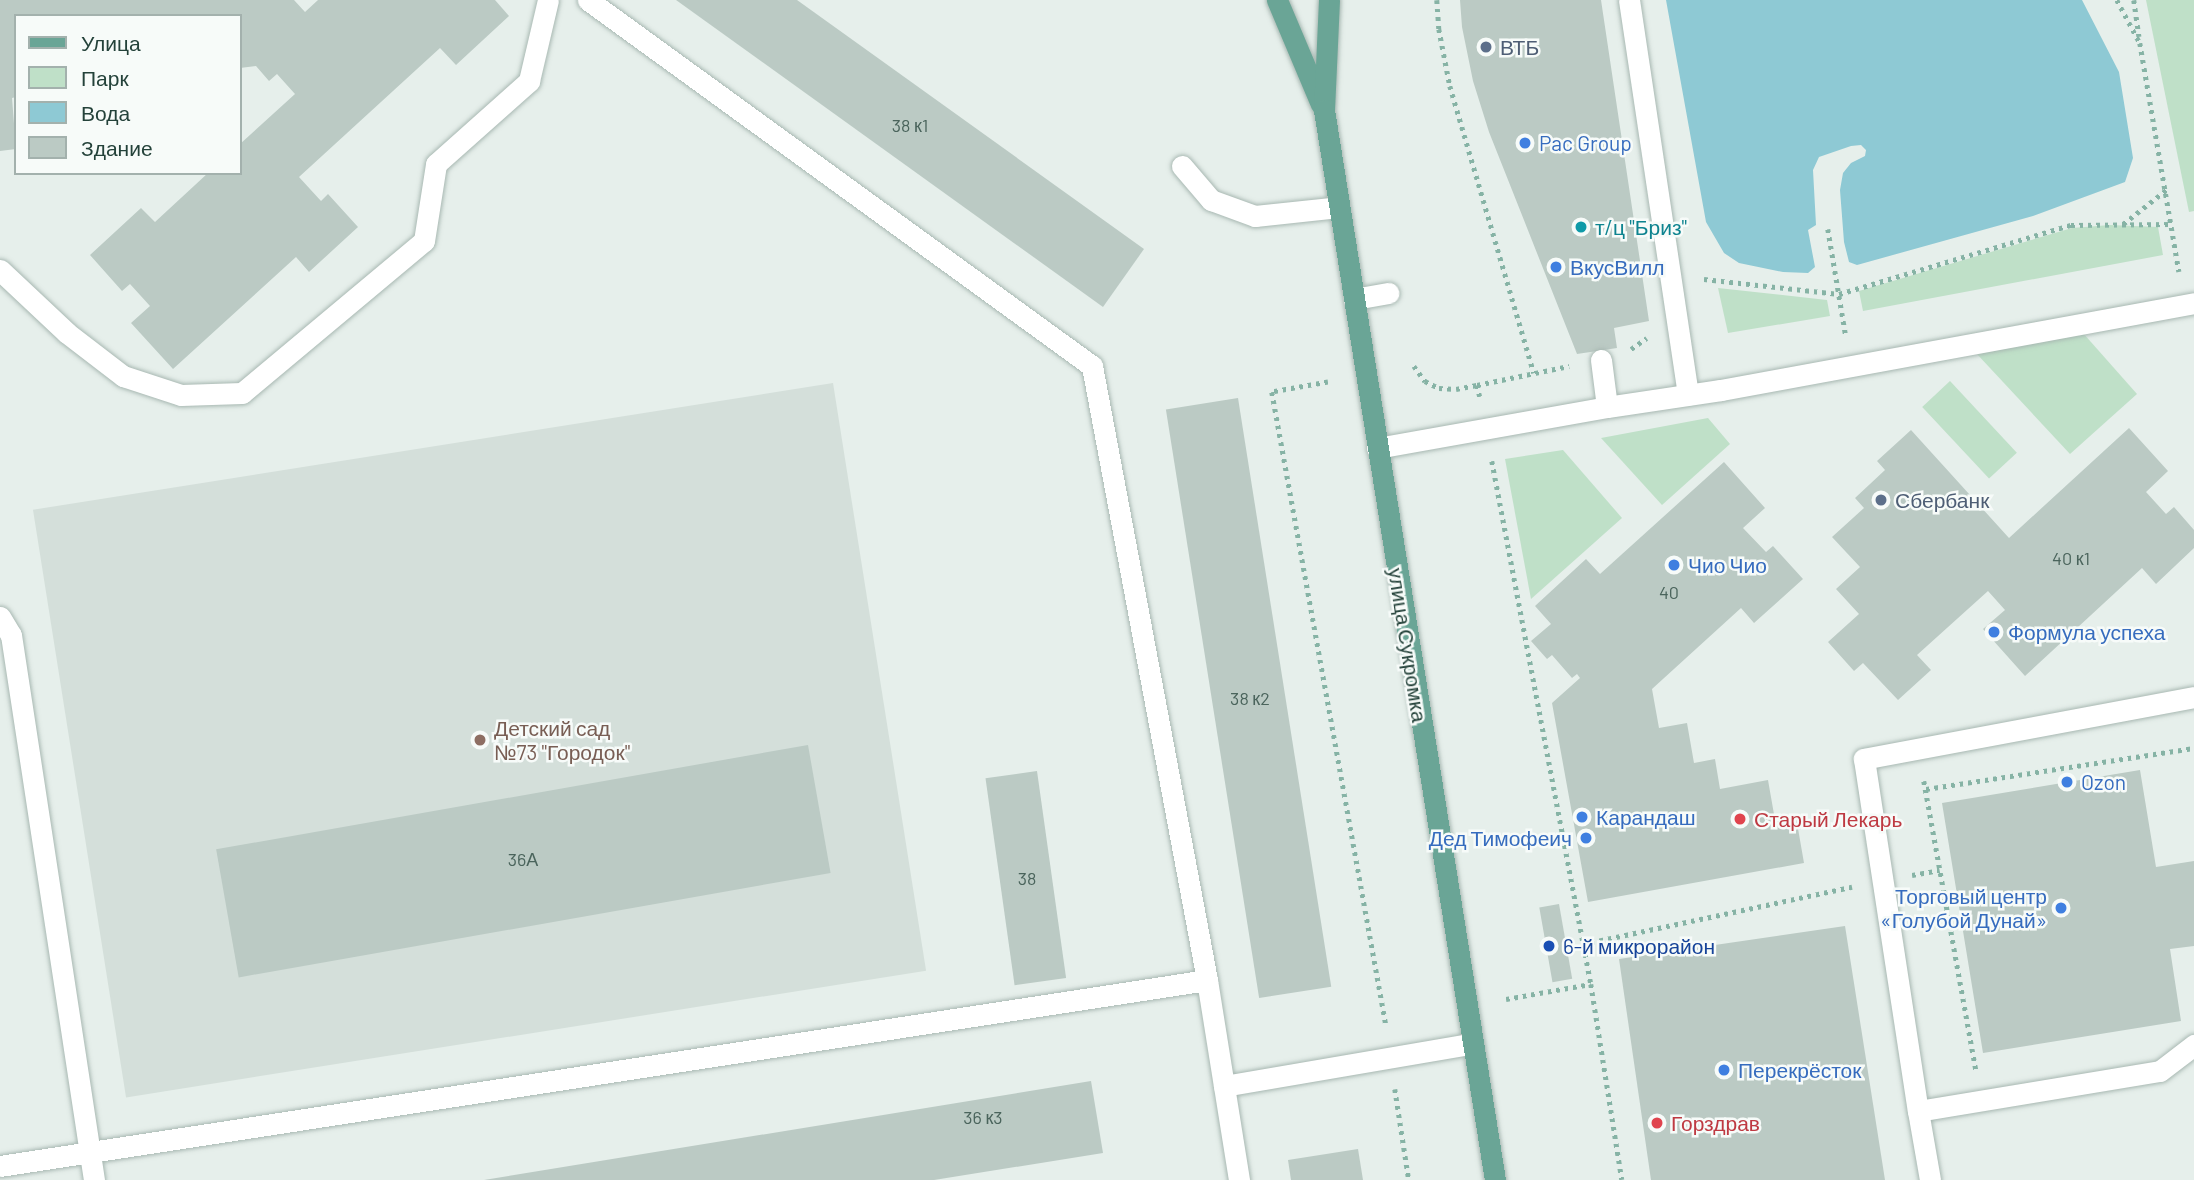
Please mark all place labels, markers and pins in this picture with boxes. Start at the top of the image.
place label: ВТБ [1500,34,1539,60]
marker: ВТБ [1478,39,1494,55]
place label: Pac Group [1539,130,1632,156]
marker: Pac Group [1517,135,1533,151]
place label: т/ц "Бриз" [1595,214,1687,240]
marker: т/ц "Бриз" [1573,219,1589,235]
place label: ВкусВилл [1570,254,1664,280]
marker: ВкусВилл [1548,259,1564,275]
place label: Сбербанк [1895,487,1989,513]
marker: Сбербанк [1873,492,1889,508]
place label: Чио Чио [1688,552,1767,578]
marker: Чио Чио [1666,557,1682,573]
place label: Формула успеха [2008,619,2165,645]
marker: Формула успеха [1986,624,2002,640]
place label: Детский сад №73 "Городок" [494,715,630,765]
marker: Детский сад №73 "Городок" [472,732,488,748]
place label: Ozon [2081,769,2126,795]
marker: Ozon [2059,774,2075,790]
place label: Карандаш [1596,804,1696,830]
place label: Старый Лекарь [1754,806,1902,832]
marker: Карандаш [1574,809,1590,825]
marker: Старый Лекарь [1732,811,1748,827]
place label: Дед Тимофеич [1429,825,1572,851]
marker: Дед Тимофеич [1578,830,1594,846]
place label: Торговый центр «Голубой Дунай» [1880,883,2047,933]
marker: Торговый центр «Голубой Дунай» [2053,900,2069,916]
place label: 6-й микрорайон [1563,933,1715,959]
marker: 6-й микрорайон [1541,938,1557,954]
place label: Перекрёсток [1738,1057,1861,1083]
marker: Перекрёсток [1716,1062,1732,1078]
place label: Горздрав [1671,1110,1760,1136]
marker: Горздрав [1649,1115,1665,1131]

